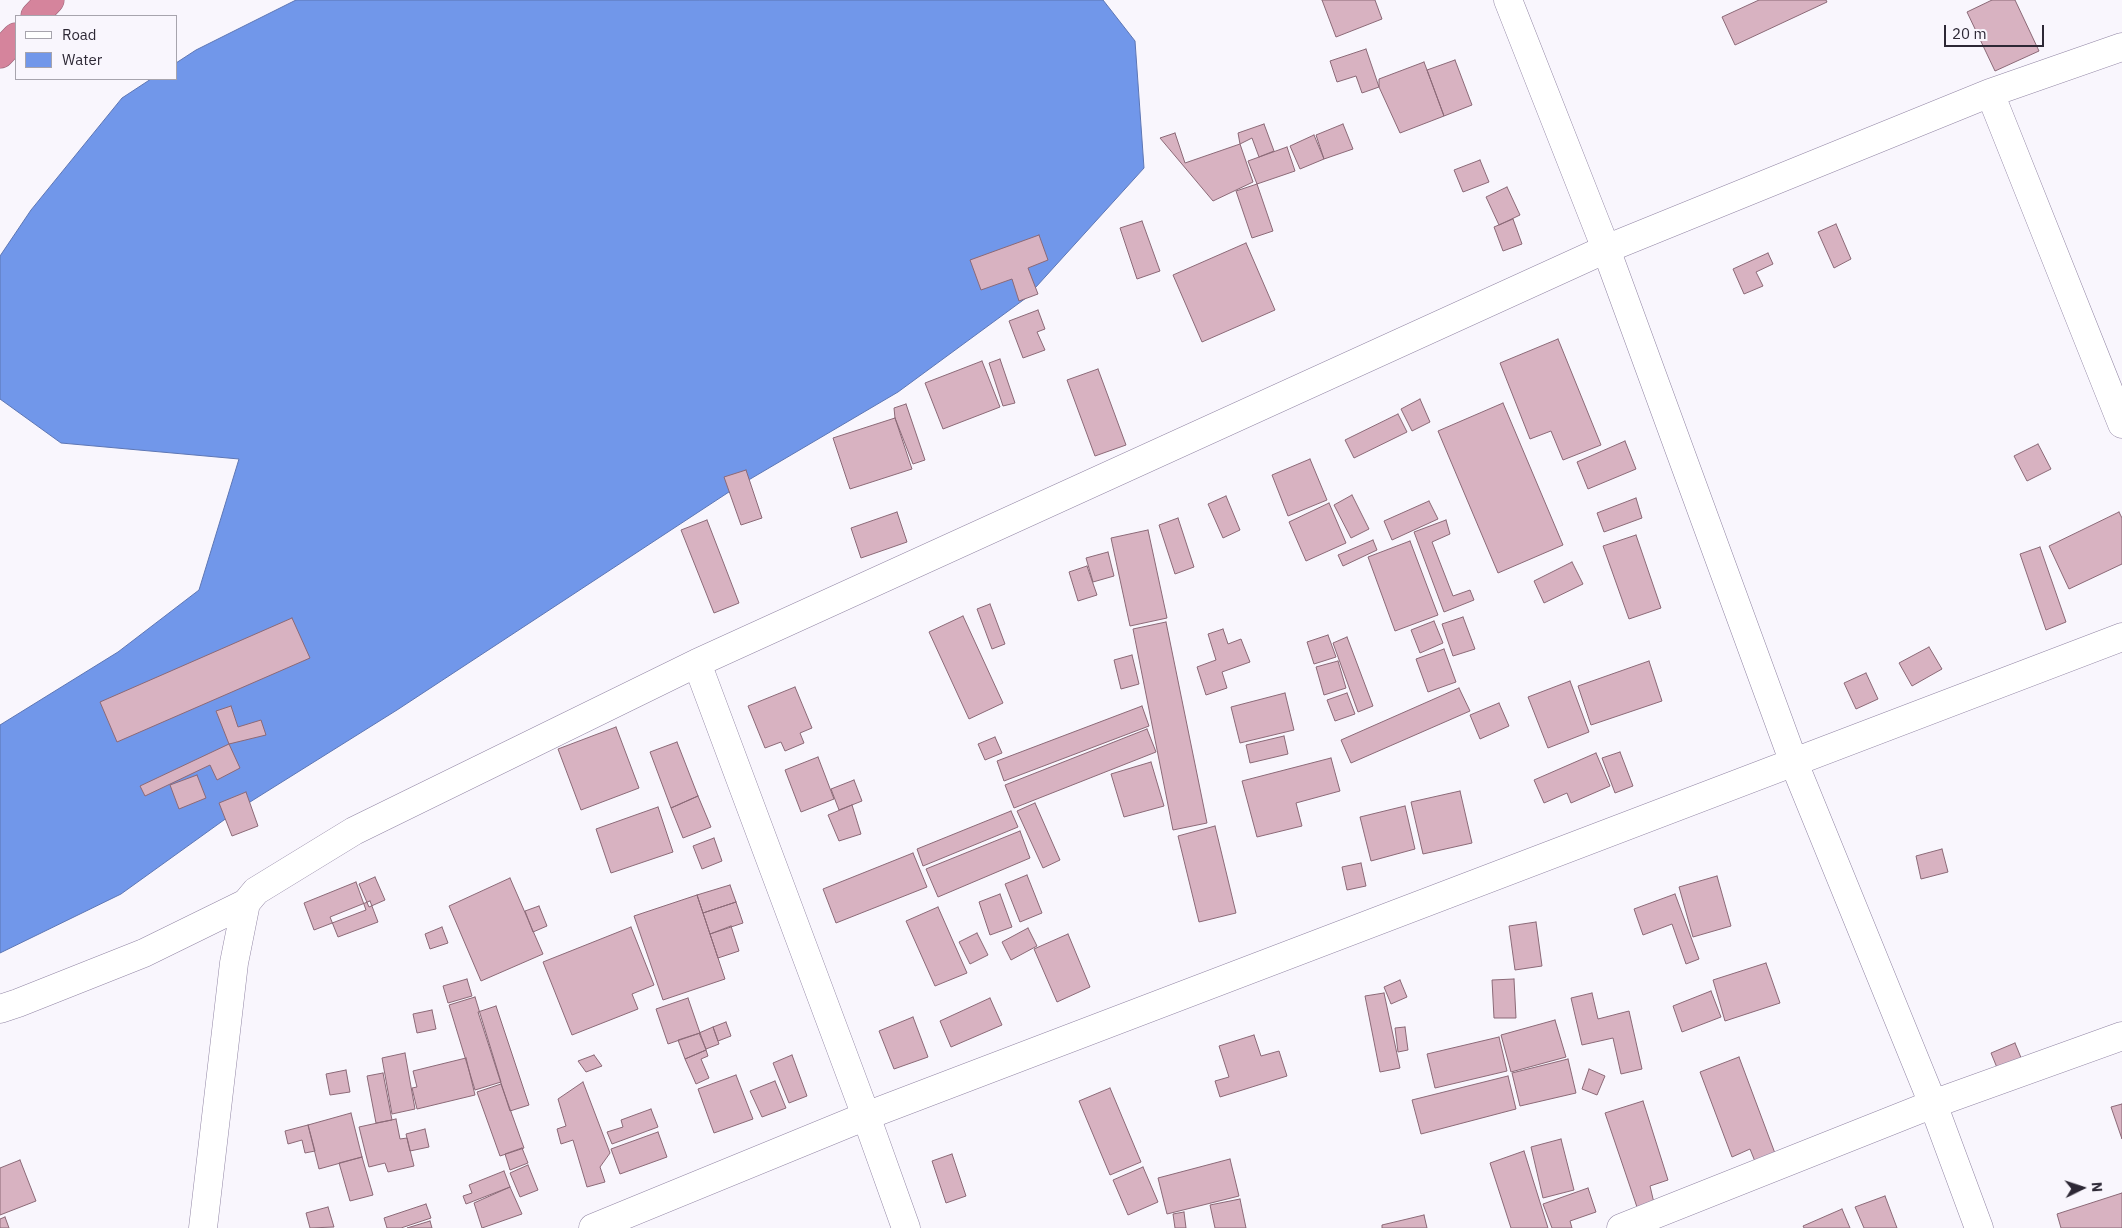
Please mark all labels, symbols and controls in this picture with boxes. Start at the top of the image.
legend [15,15,178,80]
scale bar [1947,15,2047,47]
text: 20 m [1952,24,1987,43]
text: Road [62,25,97,44]
text: Water [62,50,102,69]
north arrow [2057,1163,2107,1213]
text: N [2088,1181,2106,1193]

